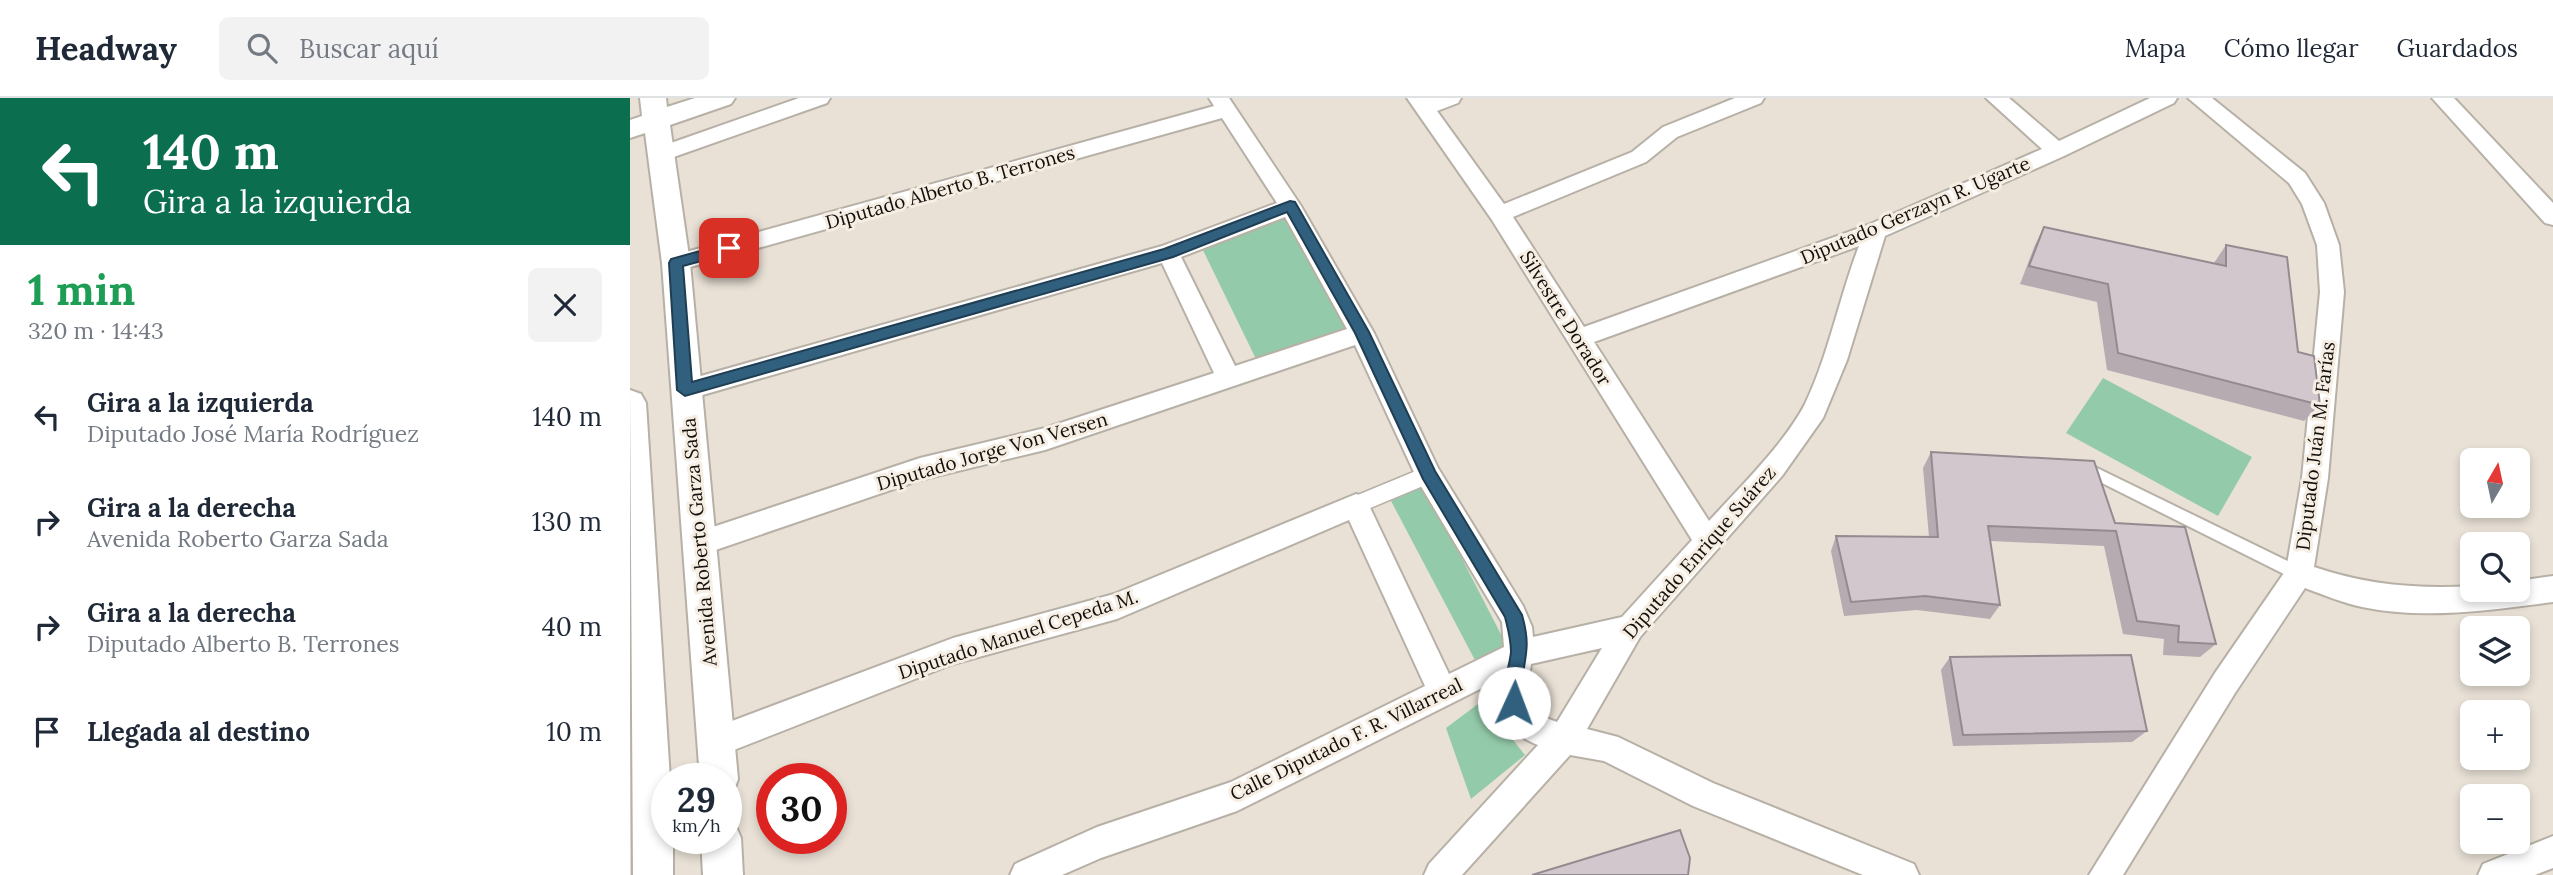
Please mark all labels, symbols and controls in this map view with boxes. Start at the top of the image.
search box [219,17,709,80]
text: Headway [35,27,177,69]
icon: search [243,29,281,67]
text: Buscar aquí [299,32,439,65]
text: Mapa [2125,33,2186,64]
text: Cómo llegar [2224,33,2359,64]
text: Guardados [2397,33,2518,64]
text: 140 m [143,120,279,182]
icon: left [28,126,119,217]
street label: Diputado Alberto B. Terrones [823,140,1078,234]
street label: Diputado Gerzayn R. Ugarte [1796,151,2034,269]
text: Gira a la izquierda [143,181,412,222]
pin [699,218,759,278]
icon: arrive [710,229,748,267]
street label: Silvestre Dorador [1515,246,1617,390]
text: 1 min [28,263,135,317]
button: close [528,268,602,342]
text: 320 m · 14:43 [28,316,164,345]
street label: Diputado Juán M. Farías [2290,340,2340,552]
text: Gira a la izquierda [87,386,314,419]
icon: left [28,398,66,436]
text: 140 m [532,400,602,433]
street label: Diputado Jorge Von Versen [874,407,1110,495]
street label: Avenida Roberto Garza Sada [676,417,722,668]
text: Diputado José María Rodríguez [87,419,419,448]
north arrow [2460,448,2530,518]
map controls [2460,448,2530,854]
street label: Diputado Enrique Suárez [1617,461,1781,643]
text: Gira a la derecha [87,491,296,524]
icon: right [28,503,66,541]
text: 130 m [532,505,602,538]
text: Avenida Roberto Garza Sada [87,524,389,553]
button: search [2460,532,2530,602]
street label: Diputado Manuel Cepeda M. [895,584,1141,684]
text: Gira a la derecha [87,596,296,629]
icon: right [28,608,66,646]
text: 40 m [542,610,602,643]
button: layers [2460,616,2530,686]
text: Diputado Alberto B. Terrones [87,629,399,658]
position arrow [1477,666,1551,740]
street label: Calle Diputado F. R. Villarreal [1226,672,1466,806]
button: + [2460,700,2530,770]
icon: arrive [28,713,66,751]
text: Llegada al destino [87,715,310,748]
text: 10 m [546,715,602,748]
speed limit sign: 30 [756,763,847,854]
text: 29 [677,777,716,822]
button: − [2460,784,2530,854]
text: km/h [672,814,721,837]

